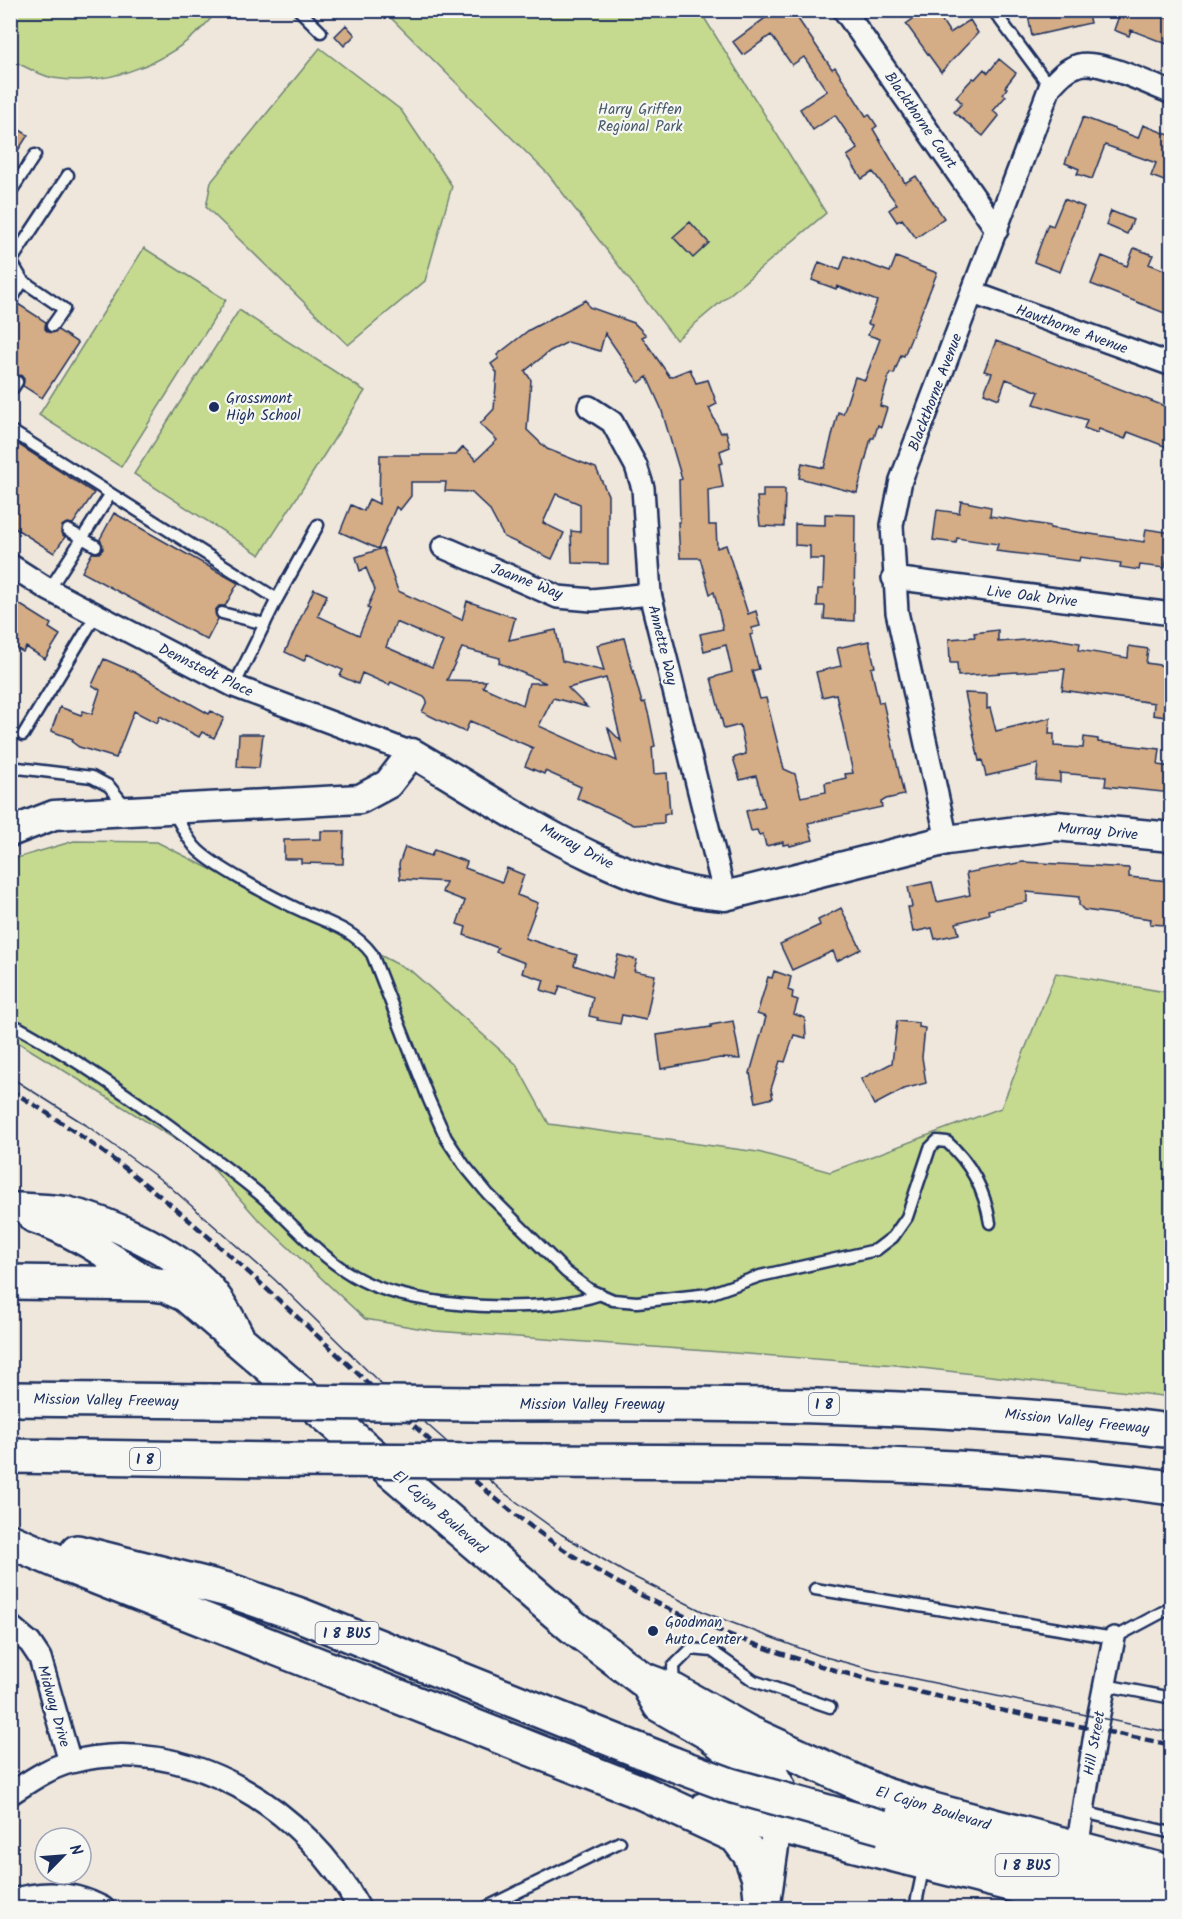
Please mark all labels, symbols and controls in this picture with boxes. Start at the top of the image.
street label: Blackthorne Court [878,67,963,174]
park label: Harry Griffen Regional Park [598,98,683,139]
street label: Hawthorne Avenue [1012,299,1131,361]
street label: Blackthorne Avenue [902,330,970,455]
place label: Grossmont High School [226,387,301,428]
marker: Grossmont High School [207,400,221,414]
street label: Joanne Way [487,557,567,607]
street label: Live Oak Drive [985,580,1079,615]
street label: Annette Way [640,603,684,689]
street label: Dennstedt Place [154,638,257,704]
street label: Murray Drive [535,817,618,876]
street label: Murray Drive [1057,817,1139,847]
street label: Mission Valley Freeway [33,1388,180,1414]
street label: Mission Valley Freeway [519,1393,666,1417]
road number: I 8 [809,1393,839,1415]
street label: Mission Valley Freeway [1003,1402,1151,1442]
road number: I 8 [130,1448,160,1470]
street label: El Cajon Boulevard [387,1465,492,1561]
place label: Goodman Auto Center [665,1611,742,1652]
road number: I 8 BUS [316,1622,378,1644]
marker: Goodman Auto Center [646,1624,660,1638]
street label: Midway Drive [30,1662,76,1750]
street label: Hill Street [1078,1709,1112,1777]
street label: El Cajon Boulevard [872,1780,994,1838]
north arrow [33,1826,93,1886]
text: N [62,1840,89,1860]
road number: I 8 BUS [996,1854,1058,1876]

